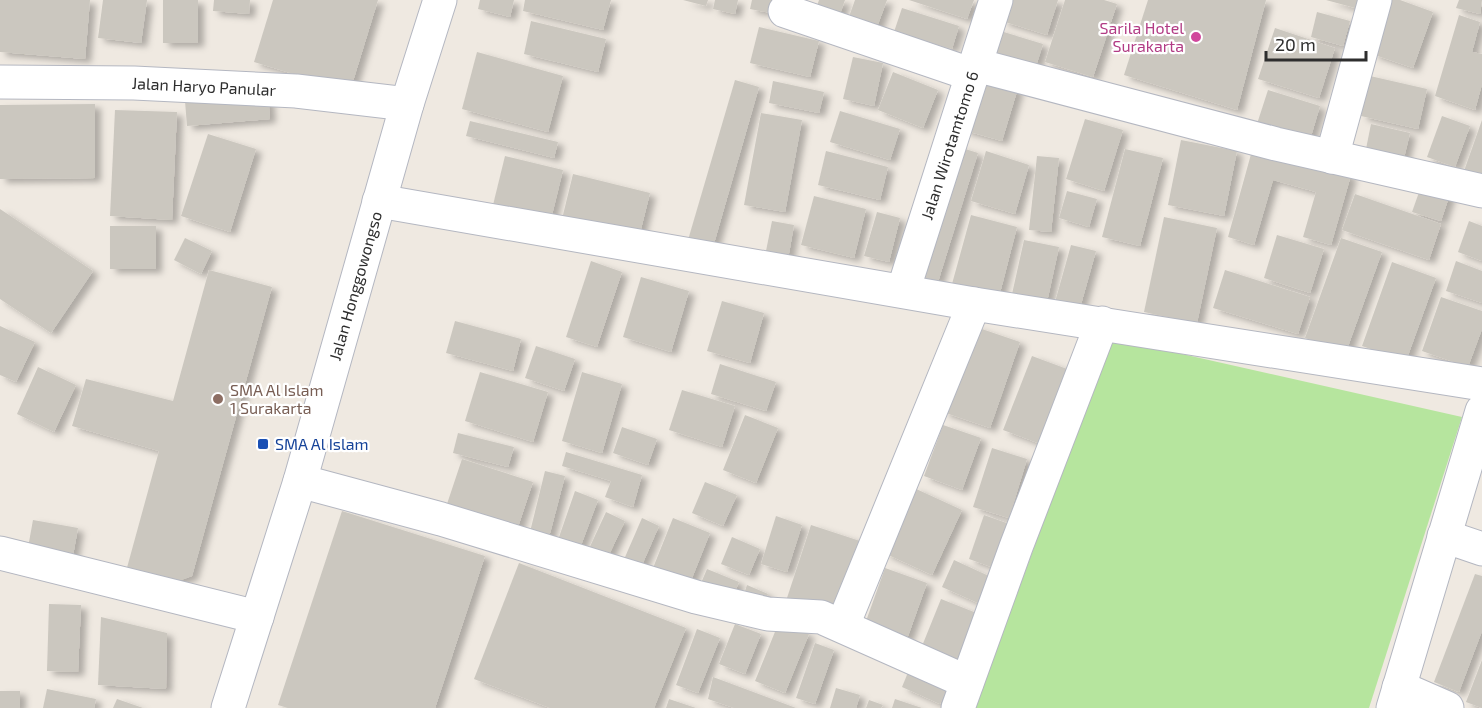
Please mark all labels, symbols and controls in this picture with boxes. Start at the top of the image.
place label: Sarila Hotel Surakarta [1100,18,1184,55]
scale bar [1266,24,1366,62]
marker: Sarila Hotel Surakarta [1189,30,1203,44]
text: 20 m [1275,33,1316,55]
street label: Jalan Wirotamtomo 6 [916,68,982,222]
street label: Jalan Haryo Panular [131,73,277,99]
street label: Jalan Honggowongso [325,209,385,363]
place label: SMA Al Islam 1 Surakarta [230,380,324,417]
marker: SMA Al Islam 1 Surakarta [211,392,225,406]
place label: SMA Al Islam [275,434,369,453]
marker: SMA Al Islam [256,437,270,451]

